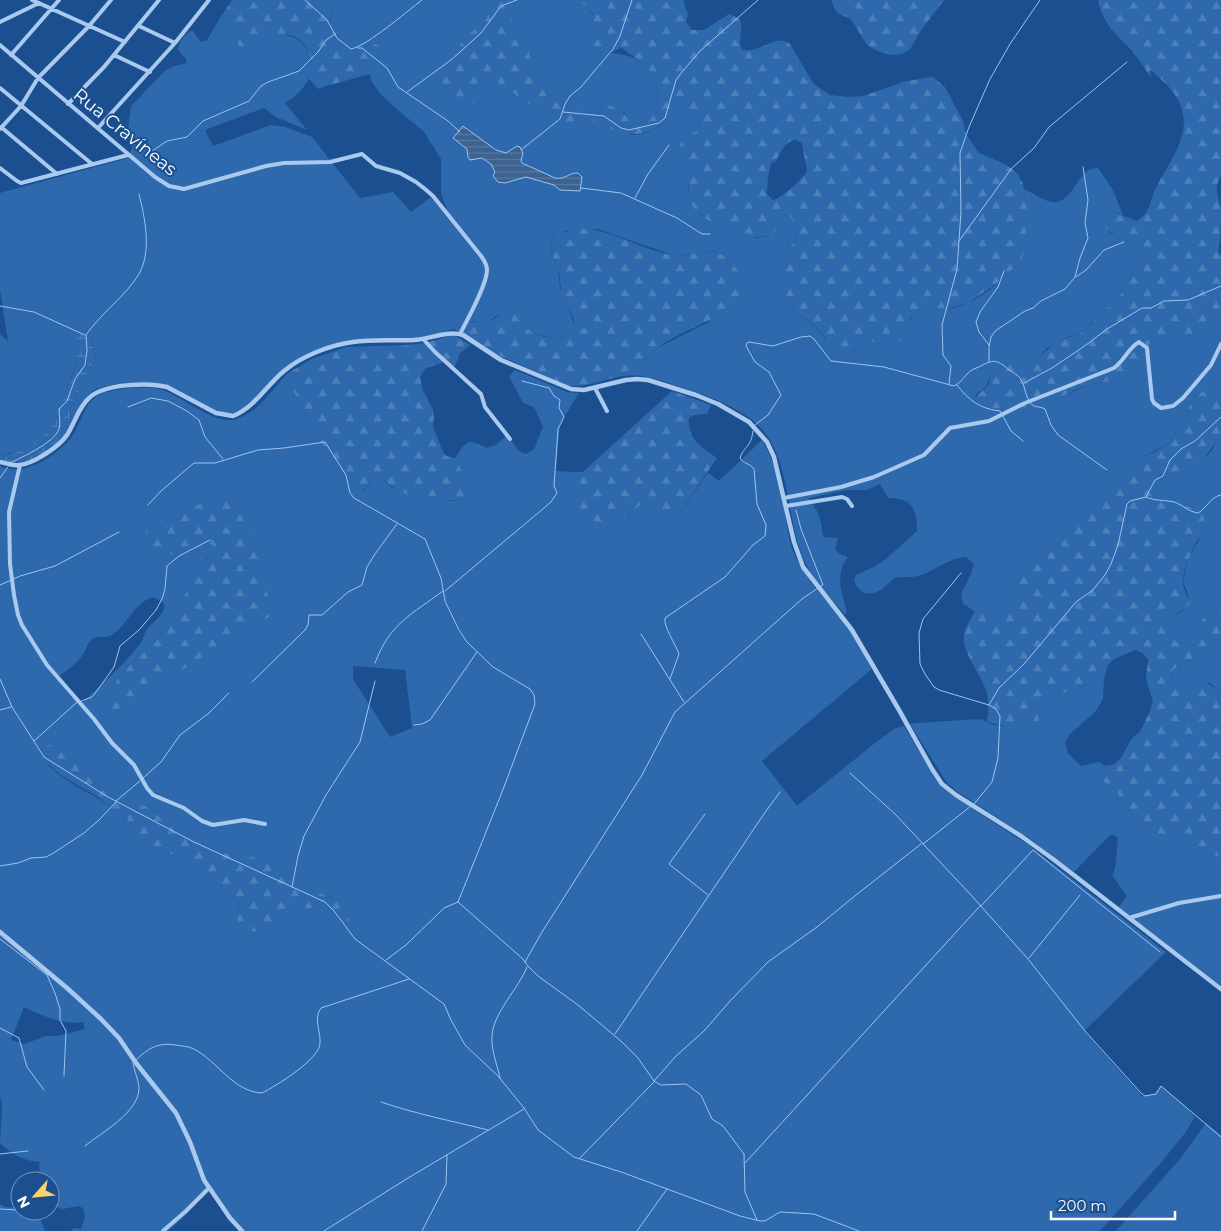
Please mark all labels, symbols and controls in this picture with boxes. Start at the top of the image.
street label: Rua Cravíneas [69,84,181,181]
north arrow [10,1171,60,1221]
scale bar [1051,1188,1175,1220]
text: N [13,1193,34,1211]
text: 200 m [1058,1196,1106,1215]

